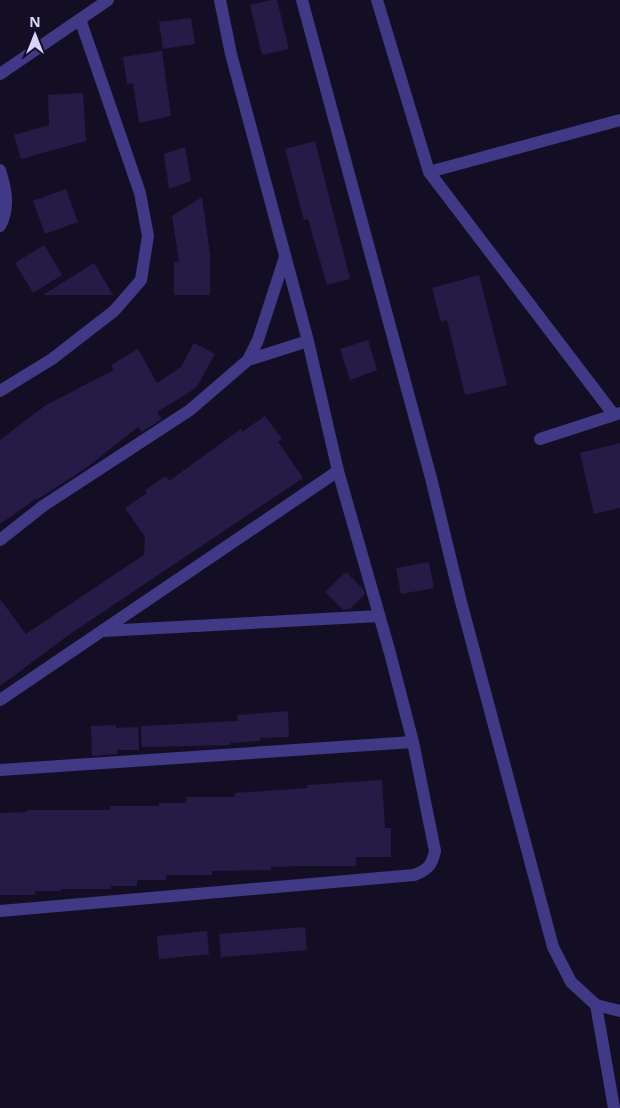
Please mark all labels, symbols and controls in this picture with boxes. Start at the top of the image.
north arrow [10,10,60,60]
text: N [29,12,41,31]

